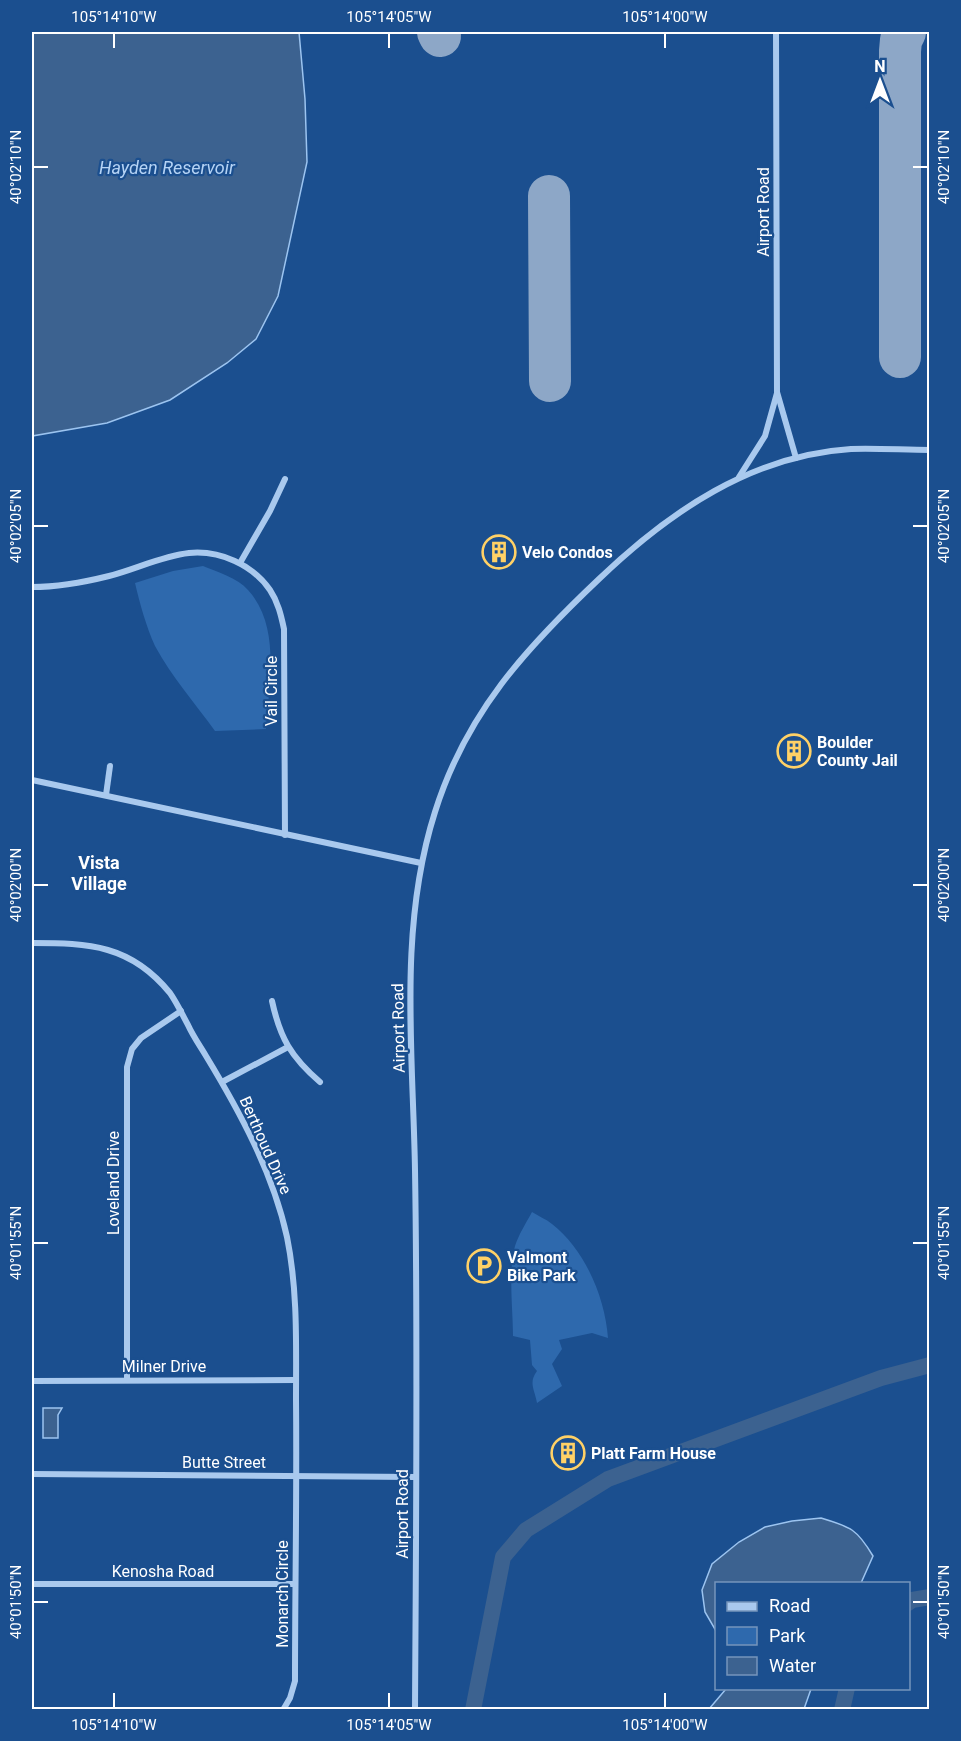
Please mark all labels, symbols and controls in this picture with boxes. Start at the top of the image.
text: 105°14'10"W [71,8,157,26]
text: 105°14'05"W [346,8,432,26]
text: 105°14'00"W [622,8,708,26]
north arrow [850,51,910,111]
text: N [874,57,886,76]
text: 40°02'10"N [7,130,25,204]
text: 40°02'10"N [935,130,953,204]
water label: Hayden Reservoir [99,157,236,178]
street label: Airport Road [754,167,773,257]
text: 40°02'05"N [7,489,25,563]
text: 40°02'05"N [935,489,953,563]
building icon: Velo Condos [481,534,517,570]
place label: Velo Condos [522,543,613,562]
street label: Vail Circle [262,656,281,726]
building icon: Boulder County Jail [776,733,812,769]
place label: Boulder County Jail [817,733,898,770]
text: 40°02'00"N [7,848,25,922]
text: 40°02'00"N [935,848,953,922]
district label: Vista Village [71,852,127,894]
street label: Airport Road [388,983,409,1073]
street label: Berthoud Drive [235,1093,296,1197]
street label: Loveland Drive [104,1131,123,1235]
text: 40°01'55"N [7,1206,25,1280]
text: 40°01'55"N [935,1206,953,1280]
parking icon: Valmont Bike Park [466,1248,502,1284]
place label: Valmont Bike Park [507,1248,576,1285]
street label: Milner Drive [122,1357,206,1376]
building icon: Platt Farm House [550,1435,586,1471]
place label: Platt Farm House [591,1444,716,1463]
street label: Butte Street [182,1453,266,1472]
street label: Airport Road [393,1469,412,1559]
street label: Monarch Circle [273,1540,292,1648]
street label: Kenosha Road [112,1562,214,1581]
text: 40°01'50"N [7,1565,25,1639]
text: 40°01'50"N [935,1565,953,1639]
legend [715,1582,910,1690]
text: Road [769,1595,810,1616]
text: Park [769,1625,806,1646]
text: Water [769,1655,816,1676]
text: 105°14'10"W [71,1716,157,1734]
text: 105°14'05"W [346,1716,432,1734]
text: 105°14'00"W [622,1716,708,1734]

